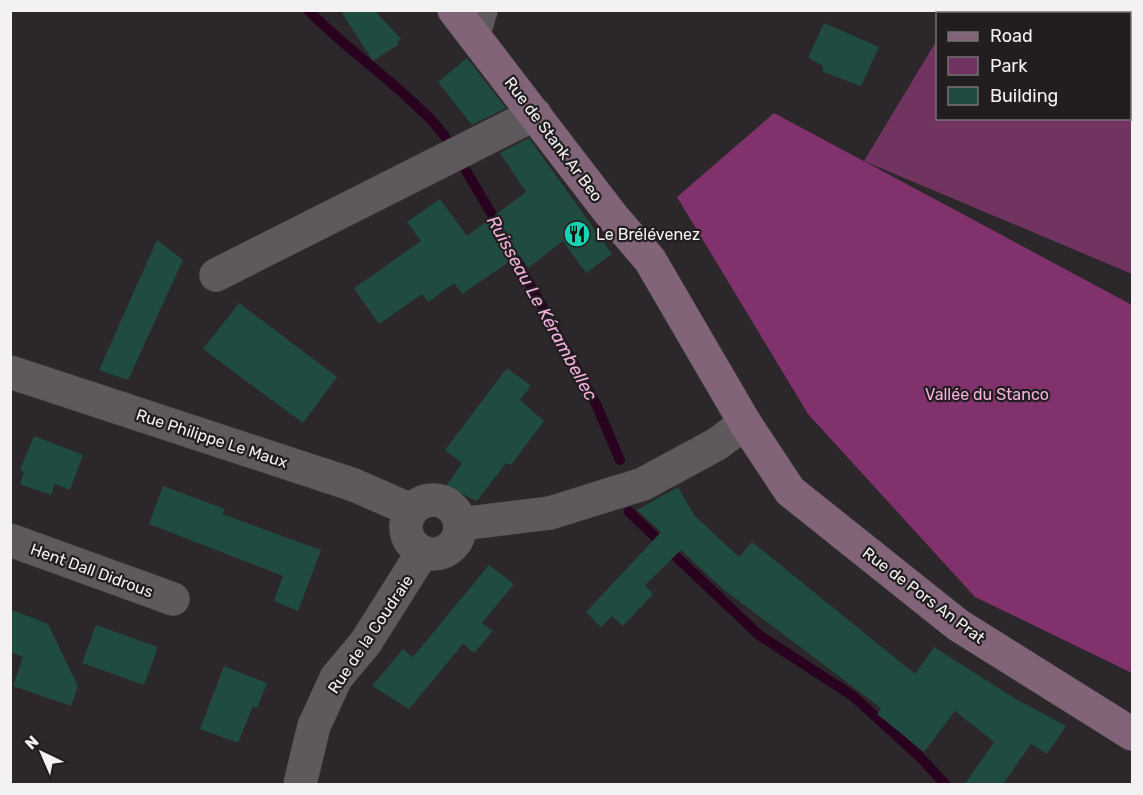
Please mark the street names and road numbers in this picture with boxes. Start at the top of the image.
street label: Rue de Stank Ar Beo [501,73,607,205]
street label: Rue Philippe Le Maux [134,405,290,472]
street label: Hent Dall Didrous [28,539,156,601]
street label: Rue de Pors An Prat [859,543,989,648]
street label: Rue de la Coudraie [324,571,417,697]

